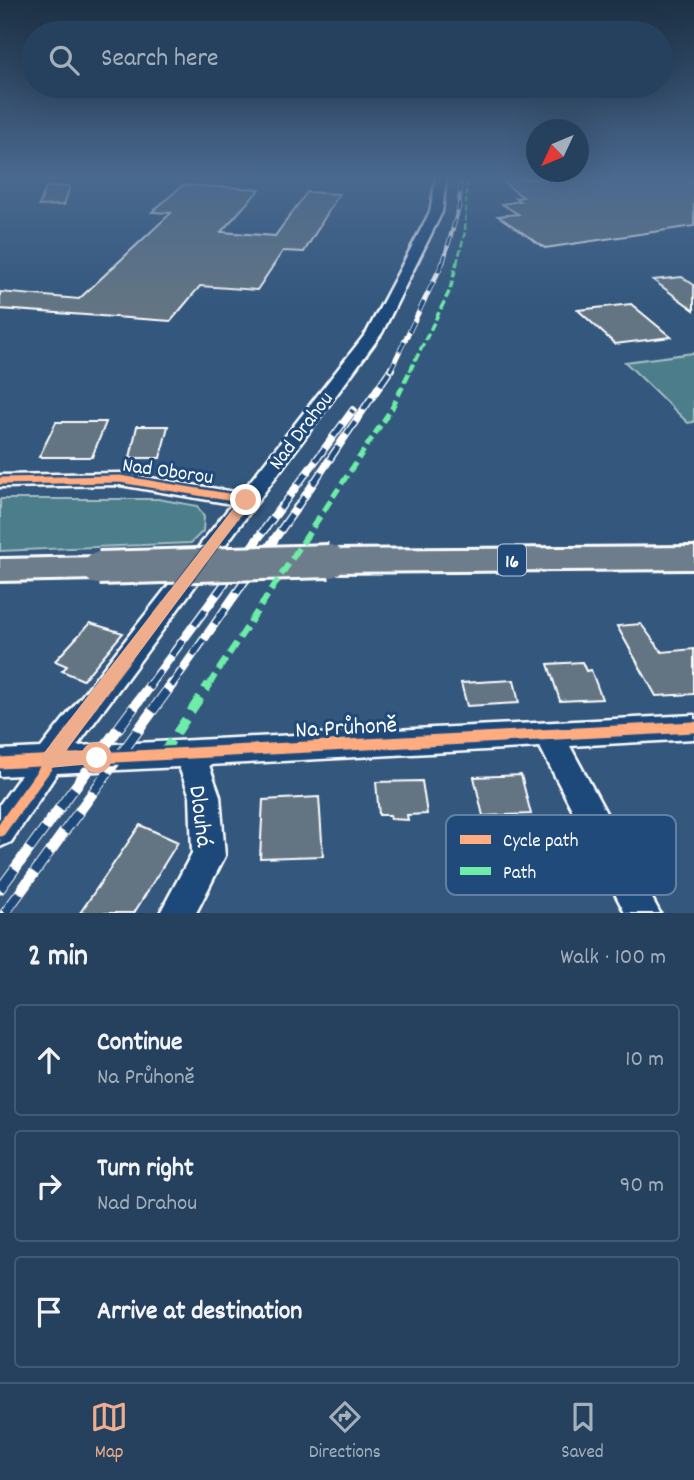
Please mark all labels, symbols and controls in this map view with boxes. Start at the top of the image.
search box [21,21,673,98]
icon: search [45,41,83,79]
text: Search here [101,41,219,78]
north arrow [526,119,589,182]
street label: Nad Drahou [263,386,342,477]
street label: Nad Oborou [120,452,215,494]
route end [230,484,261,515]
road number: 16 [498,544,526,576]
street label: Na Průhoně [294,709,398,749]
route start [81,742,112,773]
street label: Dlouhá [178,783,220,849]
legend [446,815,676,895]
text: Cycle path [503,829,578,856]
text: Path [503,861,536,888]
text: 2 min [28,937,88,980]
text: Walk · 100 m [560,942,666,975]
text: Continue [97,1025,182,1062]
icon: ahead [30,1041,68,1079]
text: 10 m [625,1044,664,1077]
text: Na Průhoně [97,1062,195,1095]
text: Turn right [97,1151,194,1188]
icon: right [30,1167,68,1205]
text: 90 m [620,1170,664,1203]
text: Nad Drahou [97,1188,197,1221]
icon: arrive [30,1293,68,1331]
text: Arrive at destination [97,1294,302,1331]
tab: Map [90,1398,128,1467]
tab: Directions [309,1398,381,1467]
tab: Saved [561,1398,604,1467]

